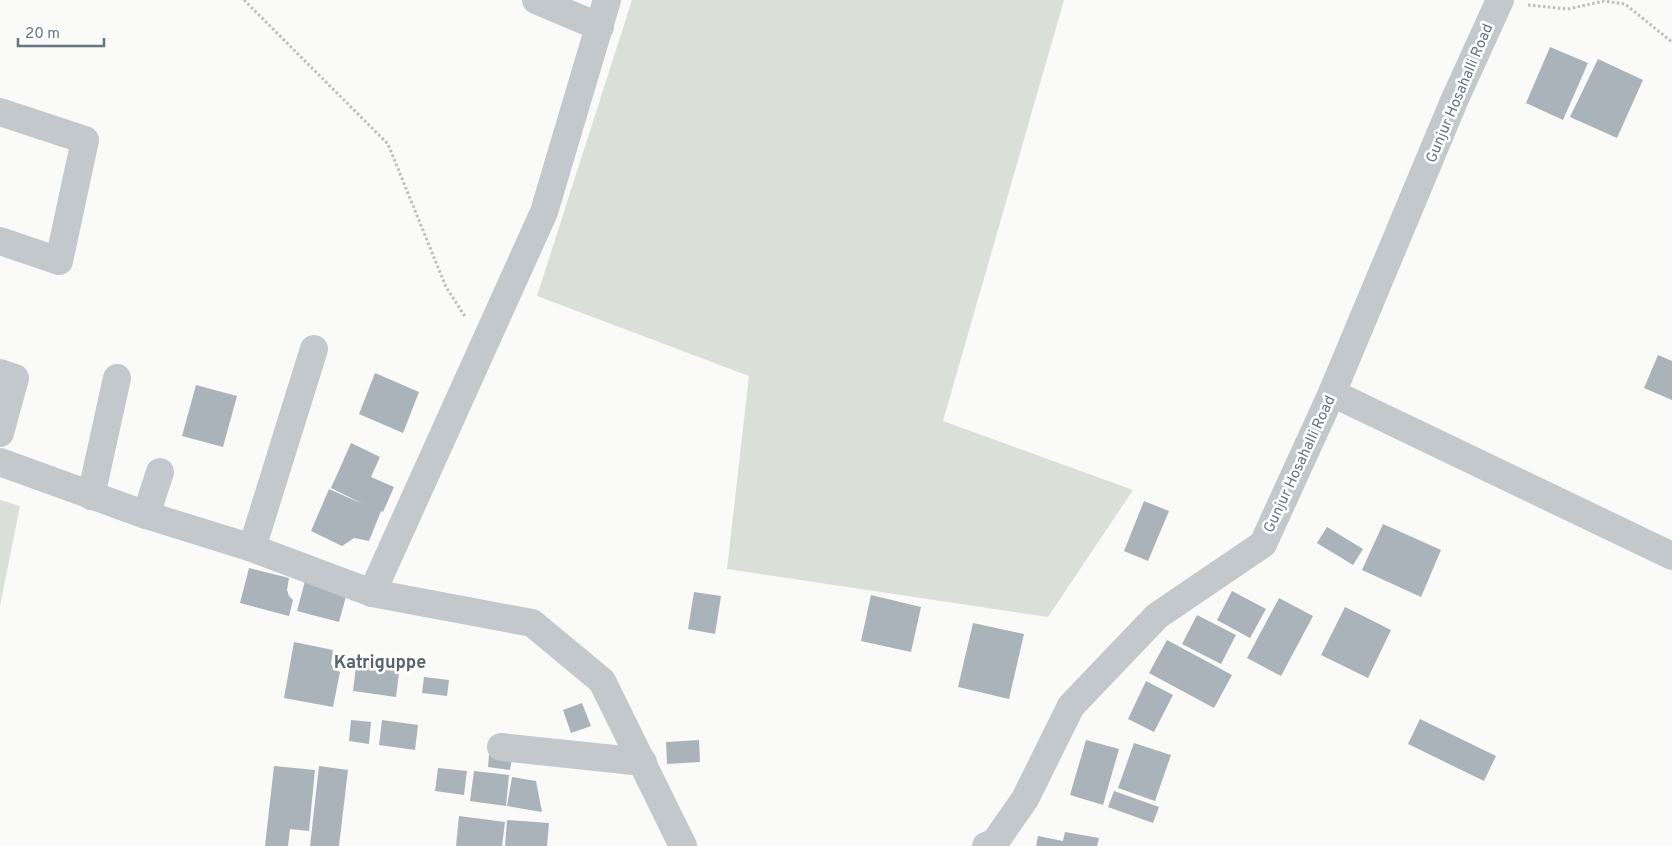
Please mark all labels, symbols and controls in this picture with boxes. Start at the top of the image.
scale bar [18,15,104,47]
street label: Gunjur Hosahalli Road [1422,21,1498,166]
text: 20 m [25,25,60,44]
street label: Gunjur Hosahalli Road [1260,393,1341,536]
district label: Katriguppe [334,652,426,675]

